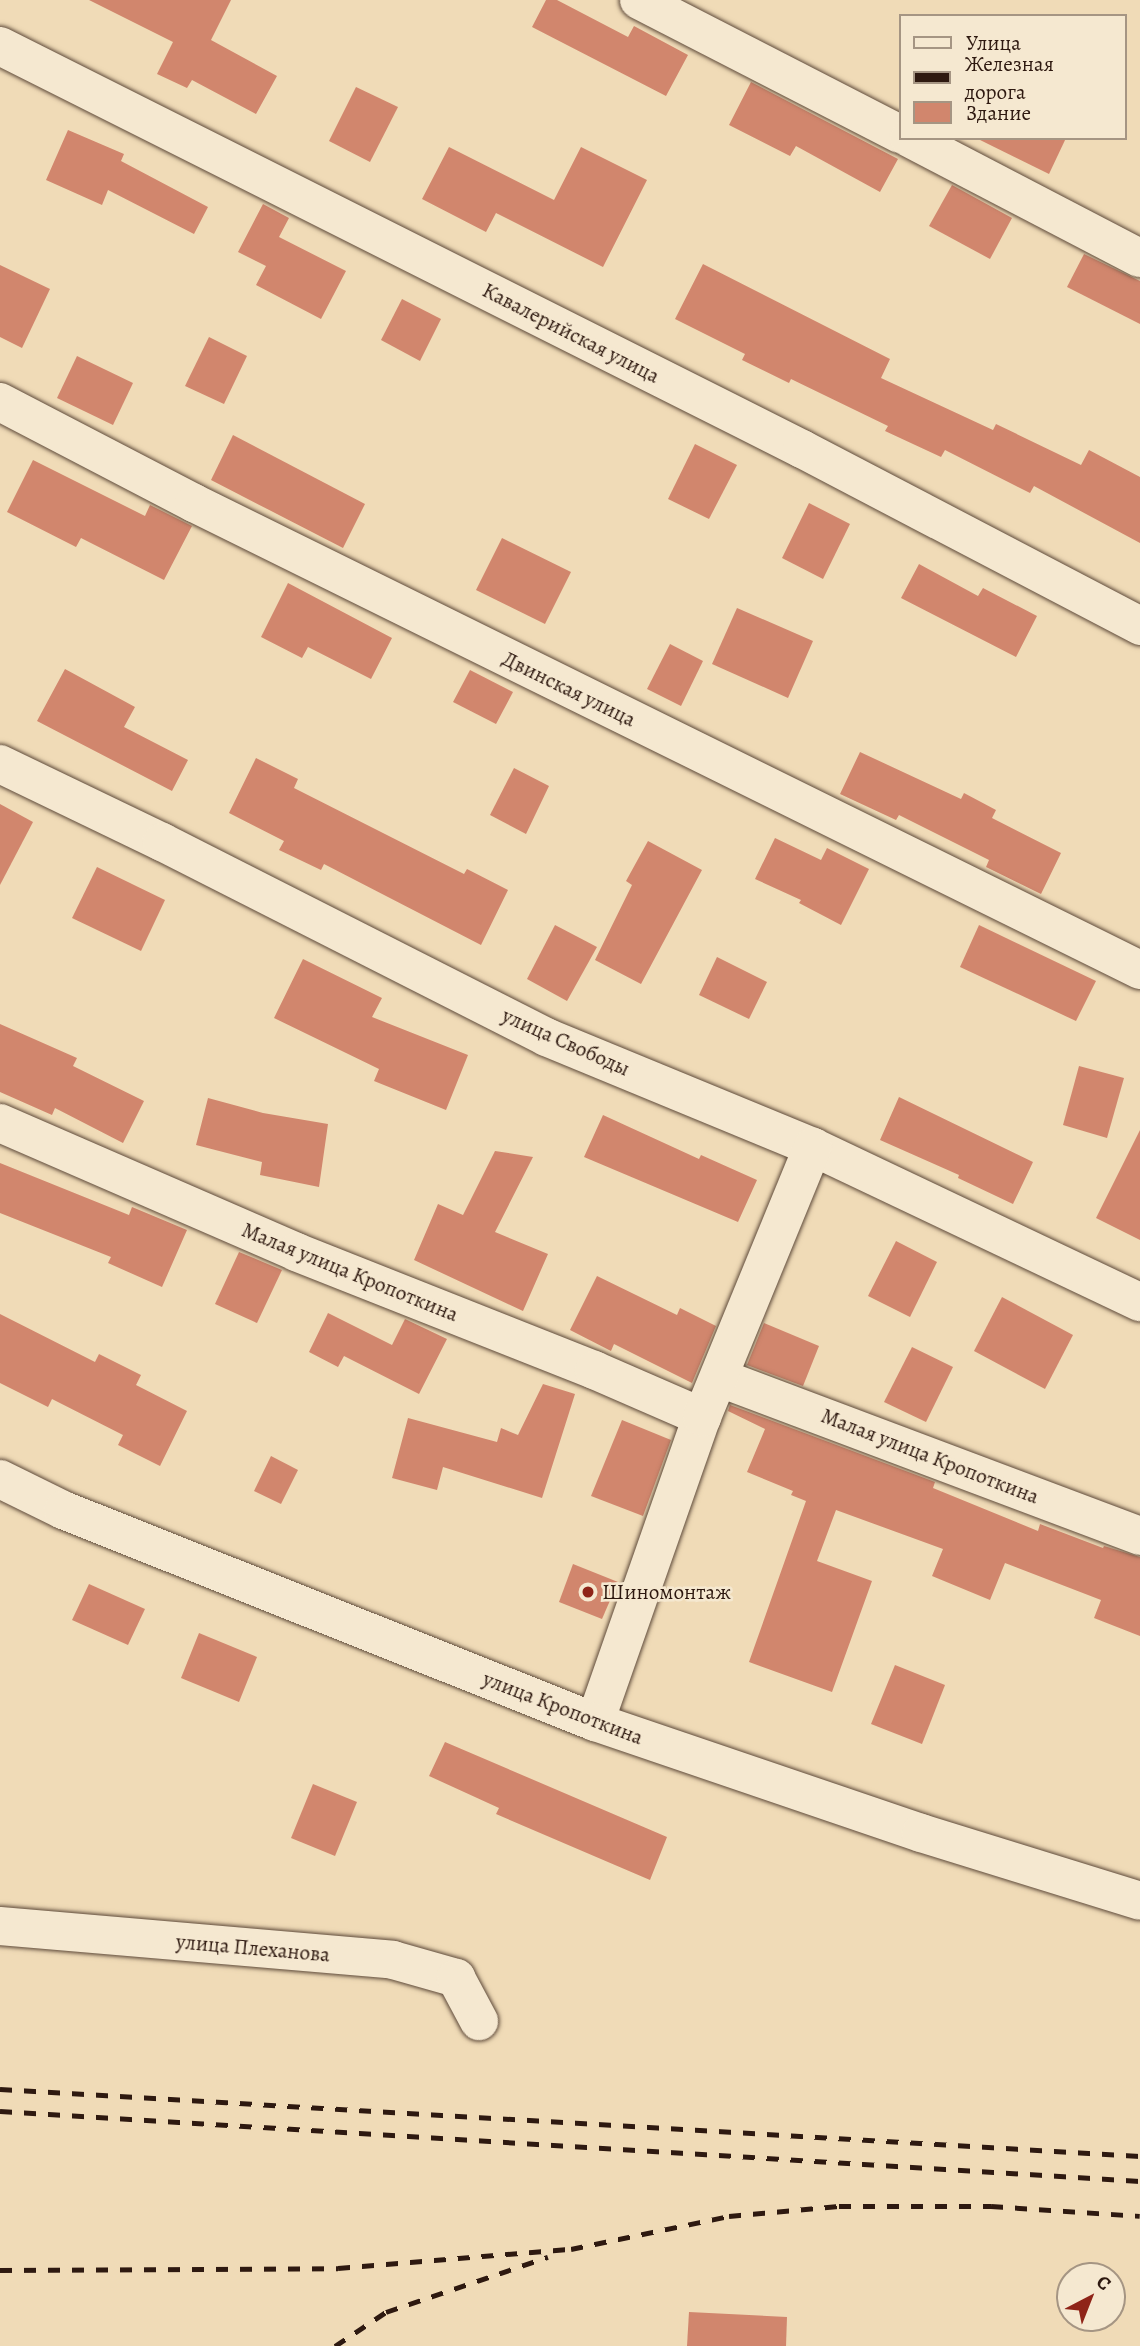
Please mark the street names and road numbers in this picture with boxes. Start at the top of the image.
street label: Кавалерийская улица [478,277,664,389]
street label: Двинская улица [498,646,640,732]
street label: улица Свободы [498,1003,634,1081]
street label: Малая улица Кропоткина [238,1217,462,1327]
street label: Малая улица Кропоткина [818,1403,1042,1509]
street label: улица Кропоткина [479,1666,647,1750]
street label: улица Плеханова [175,1929,331,1967]

